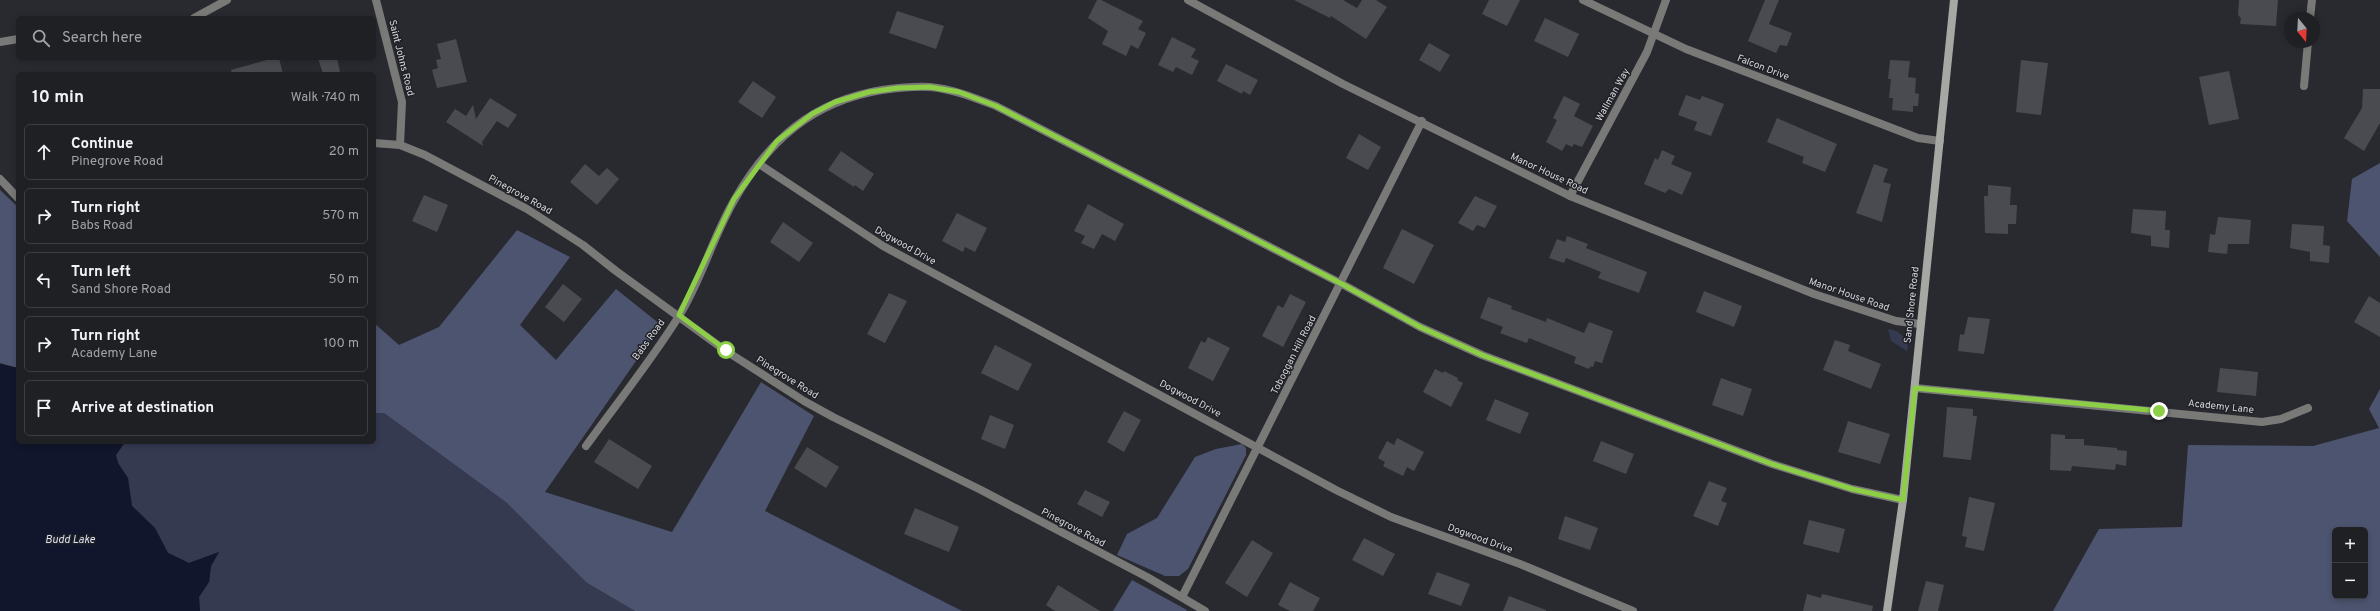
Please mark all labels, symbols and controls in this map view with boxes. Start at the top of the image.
north arrow [2284,12,2320,48]
search box [16,16,376,60]
street label: Saint Johns Road [385,19,417,97]
icon: search [30,27,52,49]
text: Search here [62,29,142,48]
street label: Falcon Drive [1735,52,1791,84]
street label: Wallman Way [1593,66,1633,124]
text: 10 min [32,87,84,109]
text: Walk · 740 m [291,90,360,106]
text: Continue [71,135,133,154]
icon: ahead [33,141,55,163]
text: 20 m [329,144,359,160]
street label: Manor House Road [1508,150,1590,198]
text: Pinegrove Road [71,154,163,170]
street label: Pinegrove Road [486,172,554,218]
text: Turn right [71,199,140,218]
icon: right [33,205,55,227]
text: 570 m [322,208,359,224]
text: Babs Road [71,218,133,234]
street label: Dogwood Drive [872,224,938,268]
text: Turn left [71,263,131,282]
street label: Sand Shore Road [1902,266,1922,344]
icon: left [33,269,55,291]
text: 50 m [329,272,359,288]
street label: Manor House Road [1807,275,1891,315]
text: Sand Shore Road [71,282,171,298]
street label: Toboggan Hill Road [1268,313,1320,397]
street label: Babs Road [630,317,668,363]
text: Turn right [71,327,140,346]
icon: right [33,333,55,355]
text: 100 m [323,336,359,352]
route start [717,341,735,359]
text: Academy Lane [71,346,157,362]
street label: Pinegrove Road [753,354,821,402]
street label: Dogwood Drive [1157,377,1223,421]
icon: arrive [33,397,55,419]
street label: Academy Lane [2187,397,2255,417]
text: Arrive at destination [71,399,214,418]
route end [2150,402,2168,420]
street label: Pinegrove Road [1039,506,1107,550]
street label: Dogwood Drive [1446,521,1514,557]
map controls [2332,527,2368,599]
button: + [2332,527,2368,563]
water label: Budd Lake [45,533,95,547]
button: − [2332,563,2368,599]

